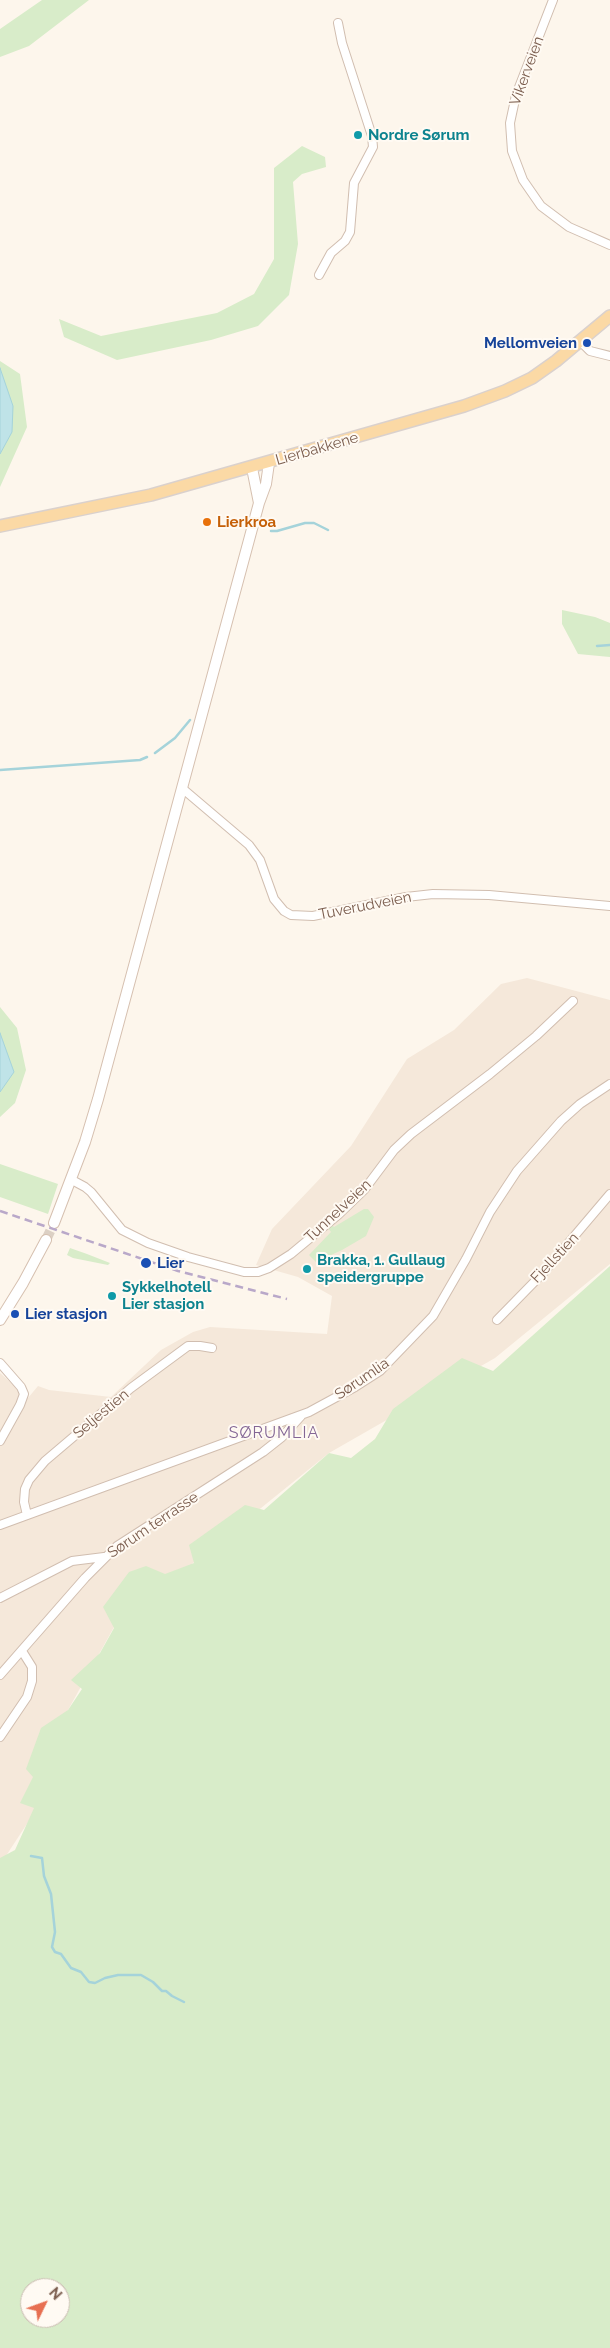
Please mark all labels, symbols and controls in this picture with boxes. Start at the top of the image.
street label: Vikerveien [506,34,548,108]
place label: Nordre Sørum [368,126,469,144]
marker: Nordre Sørum [352,129,364,141]
place label: Mellomveien [484,334,577,352]
marker: Mellomveien [581,337,593,349]
street label: Lierbakkene [273,429,361,469]
place label: Lierkroa [217,513,276,531]
marker: Lierkroa [201,516,213,528]
street label: Tuverudveien [317,888,413,924]
street label: Tunnelveien [301,1176,375,1246]
street label: Fjellstien [527,1229,583,1287]
place label: Brakka, 1. Gullaug speidergruppe [317,1251,445,1286]
place label: Lier [157,1254,184,1272]
marker: Lier [139,1256,153,1270]
marker: Brakka, 1. Gullaug speidergruppe [301,1263,313,1275]
place label: Sykkelhotell Lier stasjon [122,1278,211,1313]
marker: Sykkelhotell Lier stasjon [106,1290,118,1302]
place label: Lier stasjon [25,1305,107,1323]
marker: Lier stasjon [9,1308,21,1320]
street label: Sørumlia [331,1354,393,1404]
street label: Seljestien [69,1385,133,1443]
district label: SØRUMLIA [228,1423,320,1443]
street label: Sørum terrasse [104,1488,202,1562]
north arrow [20,2278,70,2328]
text: N [46,2284,65,2303]

